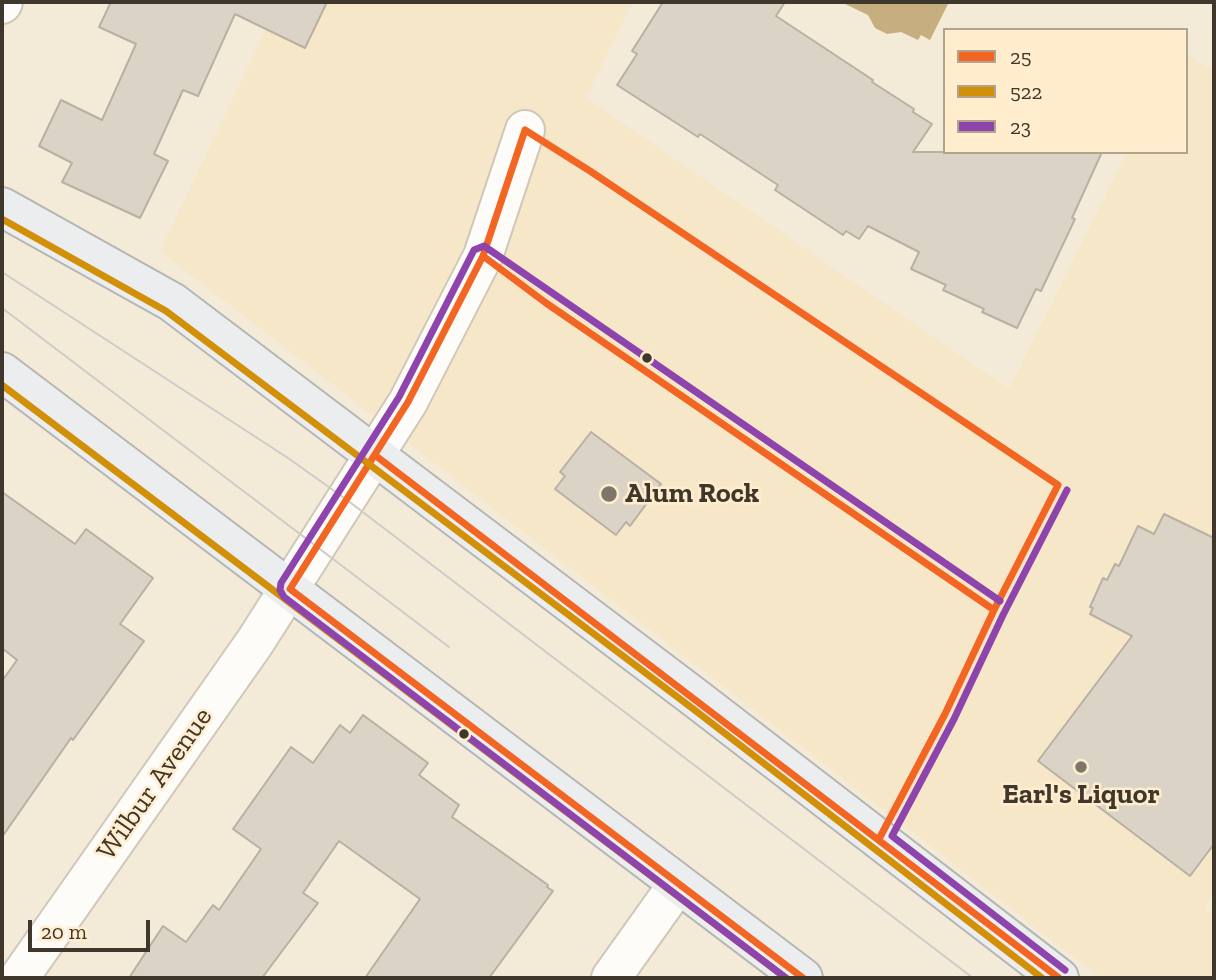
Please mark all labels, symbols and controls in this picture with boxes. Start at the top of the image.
legend [943,28,1188,154]
text: 25 [1010,44,1032,69]
text: 522 [1010,79,1042,104]
text: 23 [1010,114,1031,139]
unlabelled marker [640,351,654,365]
place label: Alum Rock [625,477,759,511]
marker: Alum Rock [599,484,619,504]
street label: Wilbur Avenue [90,701,220,867]
unlabelled marker [457,727,471,741]
marker: Earl's Liquor [1073,759,1089,775]
place label: Earl's Liquor [1002,778,1160,812]
scale bar [32,906,154,950]
text: 20 m [41,919,87,944]

